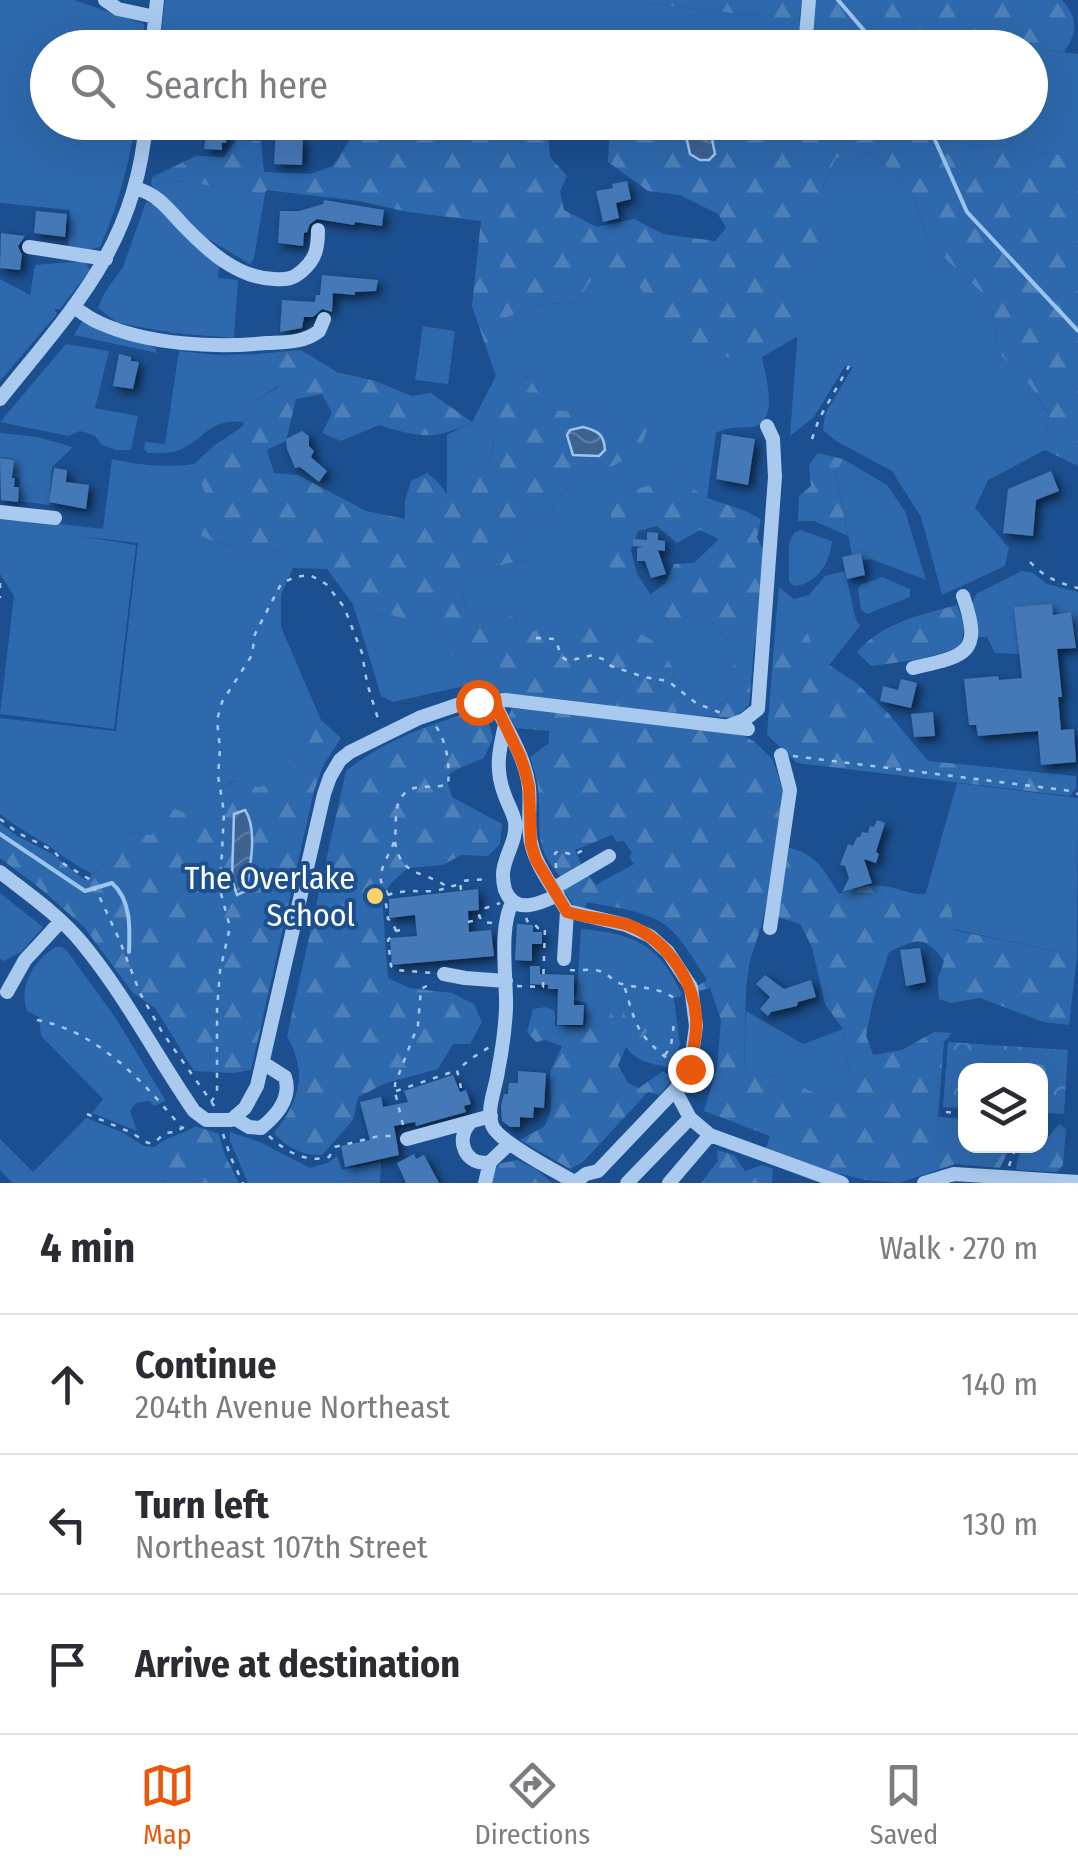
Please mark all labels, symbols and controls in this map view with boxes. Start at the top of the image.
search box [30,30,1048,140]
icon: search [65,58,120,113]
text: Search here [145,62,328,108]
route start [456,680,502,726]
place label: The Overlake School [184,859,355,934]
marker: The Overlake School [364,885,386,907]
route end [668,1047,714,1093]
map controls [958,1063,1048,1153]
button: layers [958,1063,1048,1153]
text: 4 min [40,1223,135,1273]
text: Walk · 270 m [879,1229,1038,1267]
text: Continue [135,1342,276,1388]
icon: ahead [40,1357,95,1412]
text: 140 m [961,1365,1038,1403]
text: 204th Avenue Northeast [135,1388,450,1426]
text: Turn left [135,1482,269,1528]
icon: left [40,1497,95,1552]
text: 130 m [962,1505,1038,1543]
text: Northeast 107th Street [135,1528,427,1566]
icon: arrive [40,1637,95,1692]
text: Arrive at destination [135,1641,460,1687]
tab: Map [140,1758,195,1851]
tab: Directions [474,1758,590,1851]
tab: Saved [870,1758,938,1851]

